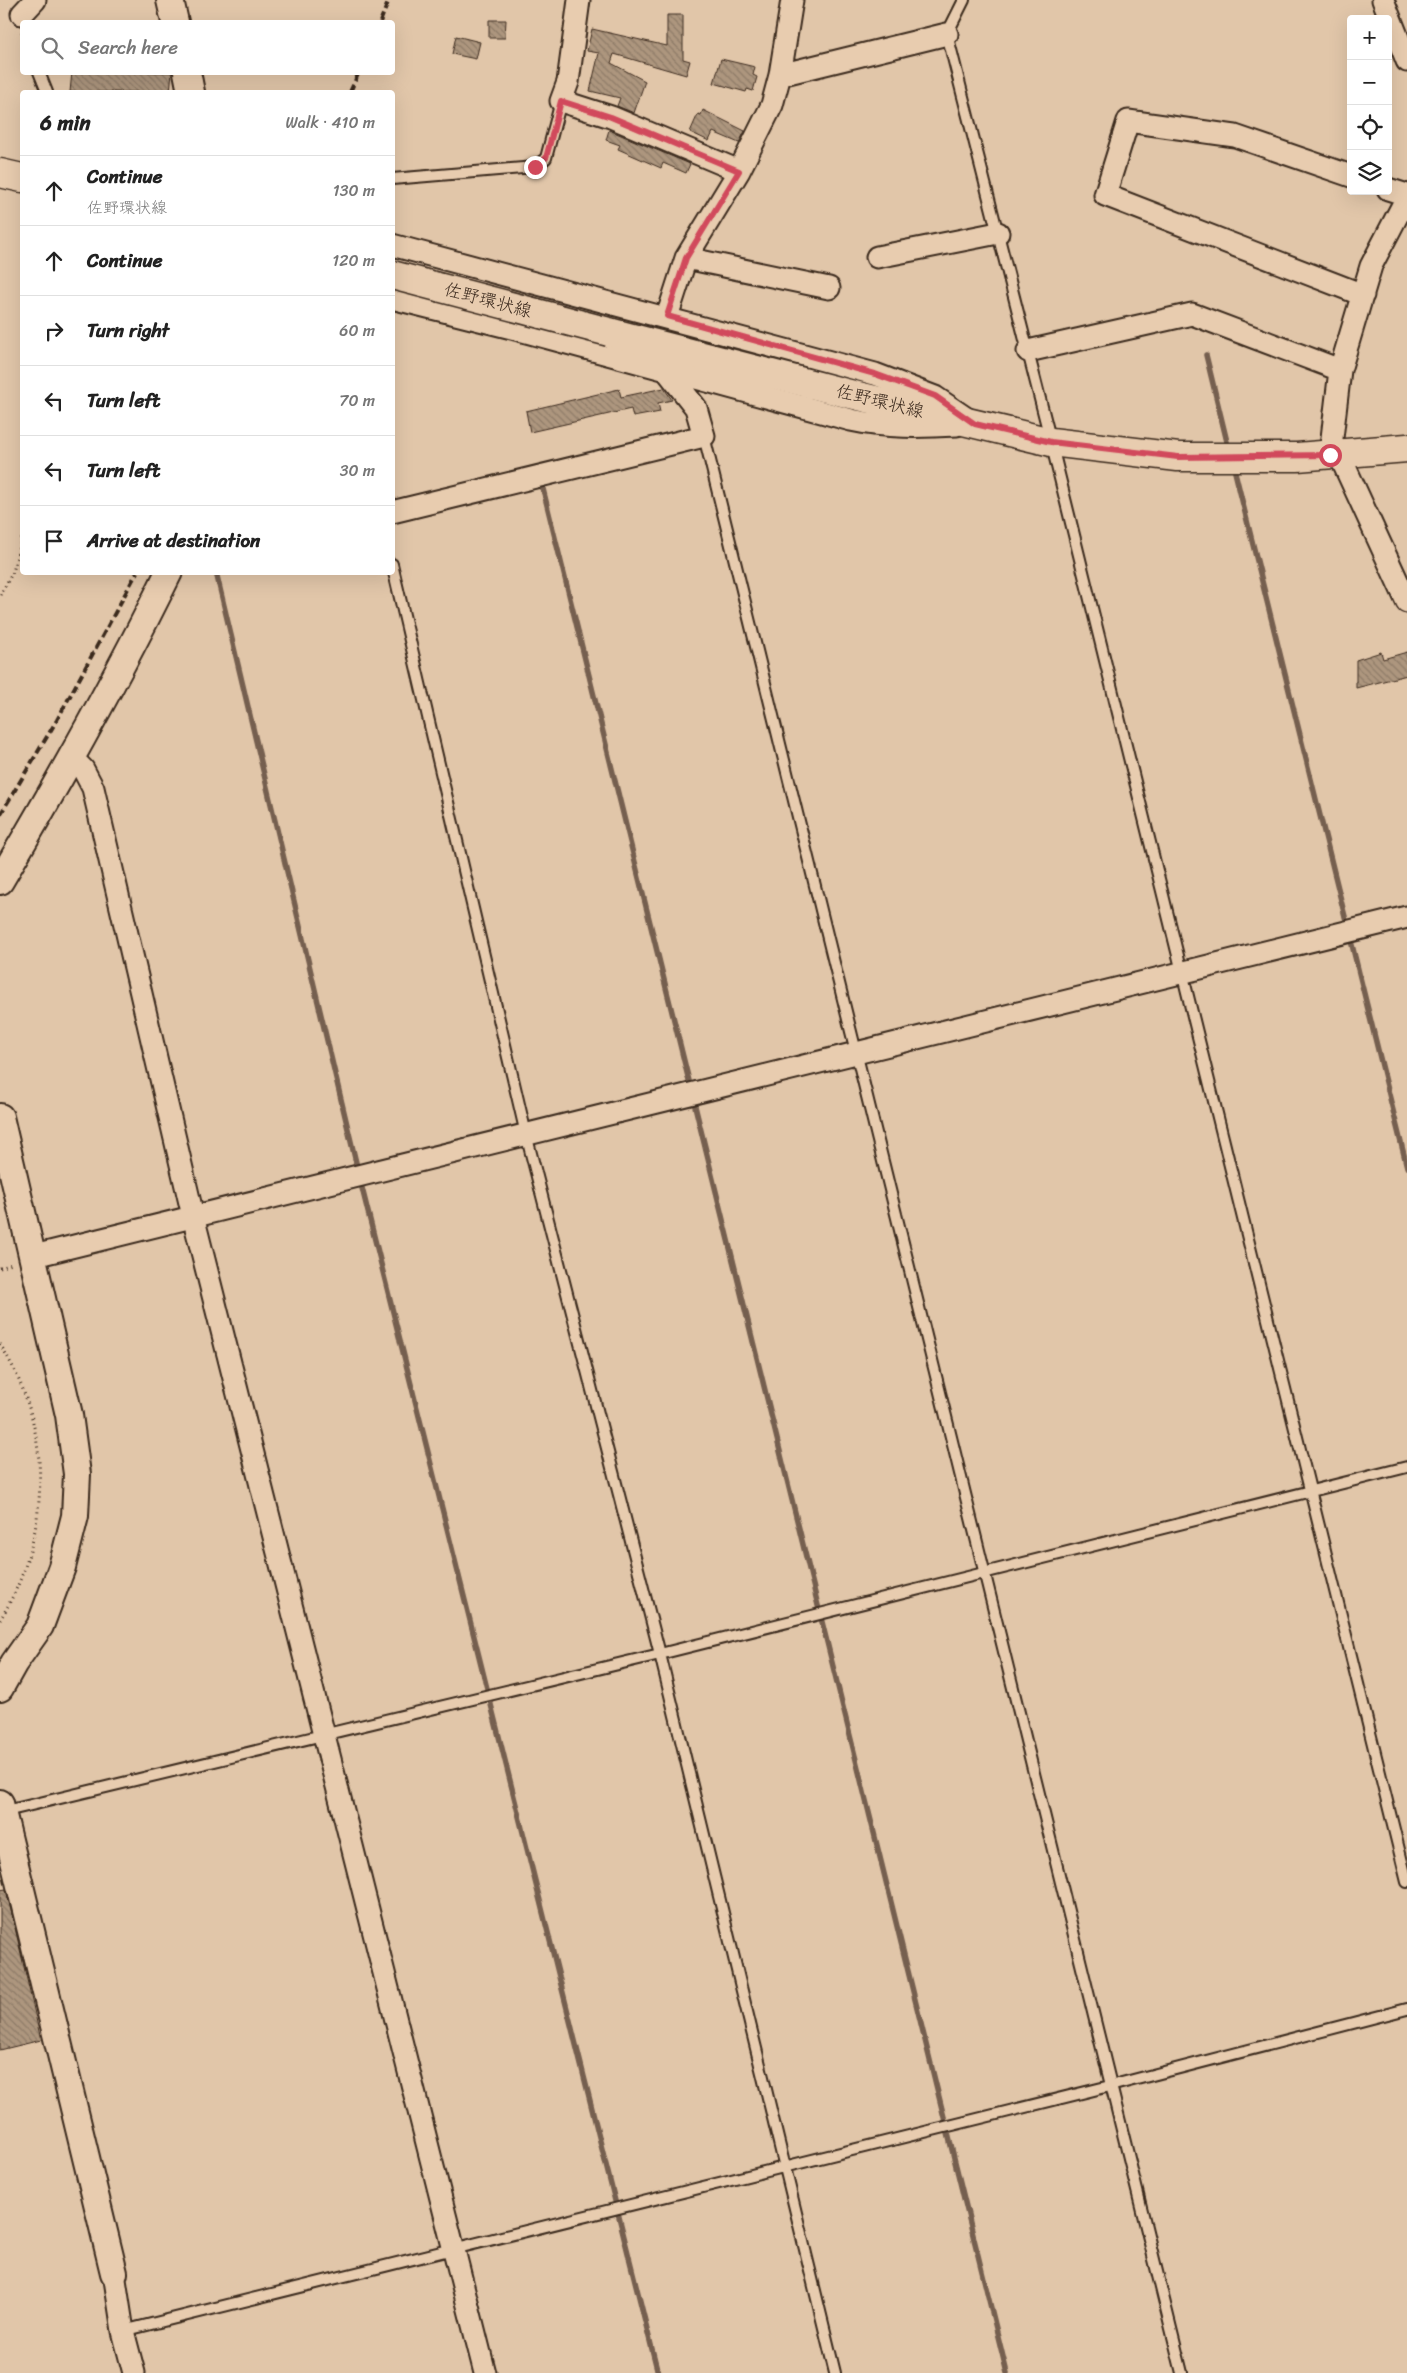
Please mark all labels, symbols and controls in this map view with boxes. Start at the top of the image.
map controls [1347,15,1392,195]
button: + [1347,15,1392,60]
search box [20,20,395,75]
text: Search here [78,31,178,64]
icon: search [38,34,66,62]
button: − [1347,60,1392,105]
text: 6 min [40,104,91,142]
button: locate [1347,105,1392,150]
text: Walk · 410 m [286,108,375,137]
button: layers [1347,150,1392,195]
route end [524,156,547,179]
text: Continue [87,160,163,193]
text: 130 m [333,176,375,205]
icon: ahead [40,177,68,205]
text: 佐野環状線 [87,193,167,222]
text: Continue [87,244,163,277]
text: 120 m [332,246,375,275]
icon: ahead [40,247,68,275]
street label: 佐野環状線 [440,273,536,327]
text: Turn right [87,314,169,347]
text: 60 m [339,316,375,345]
icon: right [40,317,68,345]
street label: 佐野環状線 [832,375,928,427]
text: Turn left [87,384,160,417]
text: 70 m [339,386,375,415]
icon: left [40,387,68,415]
route start [1319,444,1342,467]
text: Turn left [87,454,160,487]
text: 30 m [340,456,375,485]
icon: left [40,457,68,485]
text: Arrive at destination [87,524,260,557]
icon: arrive [40,527,68,555]

